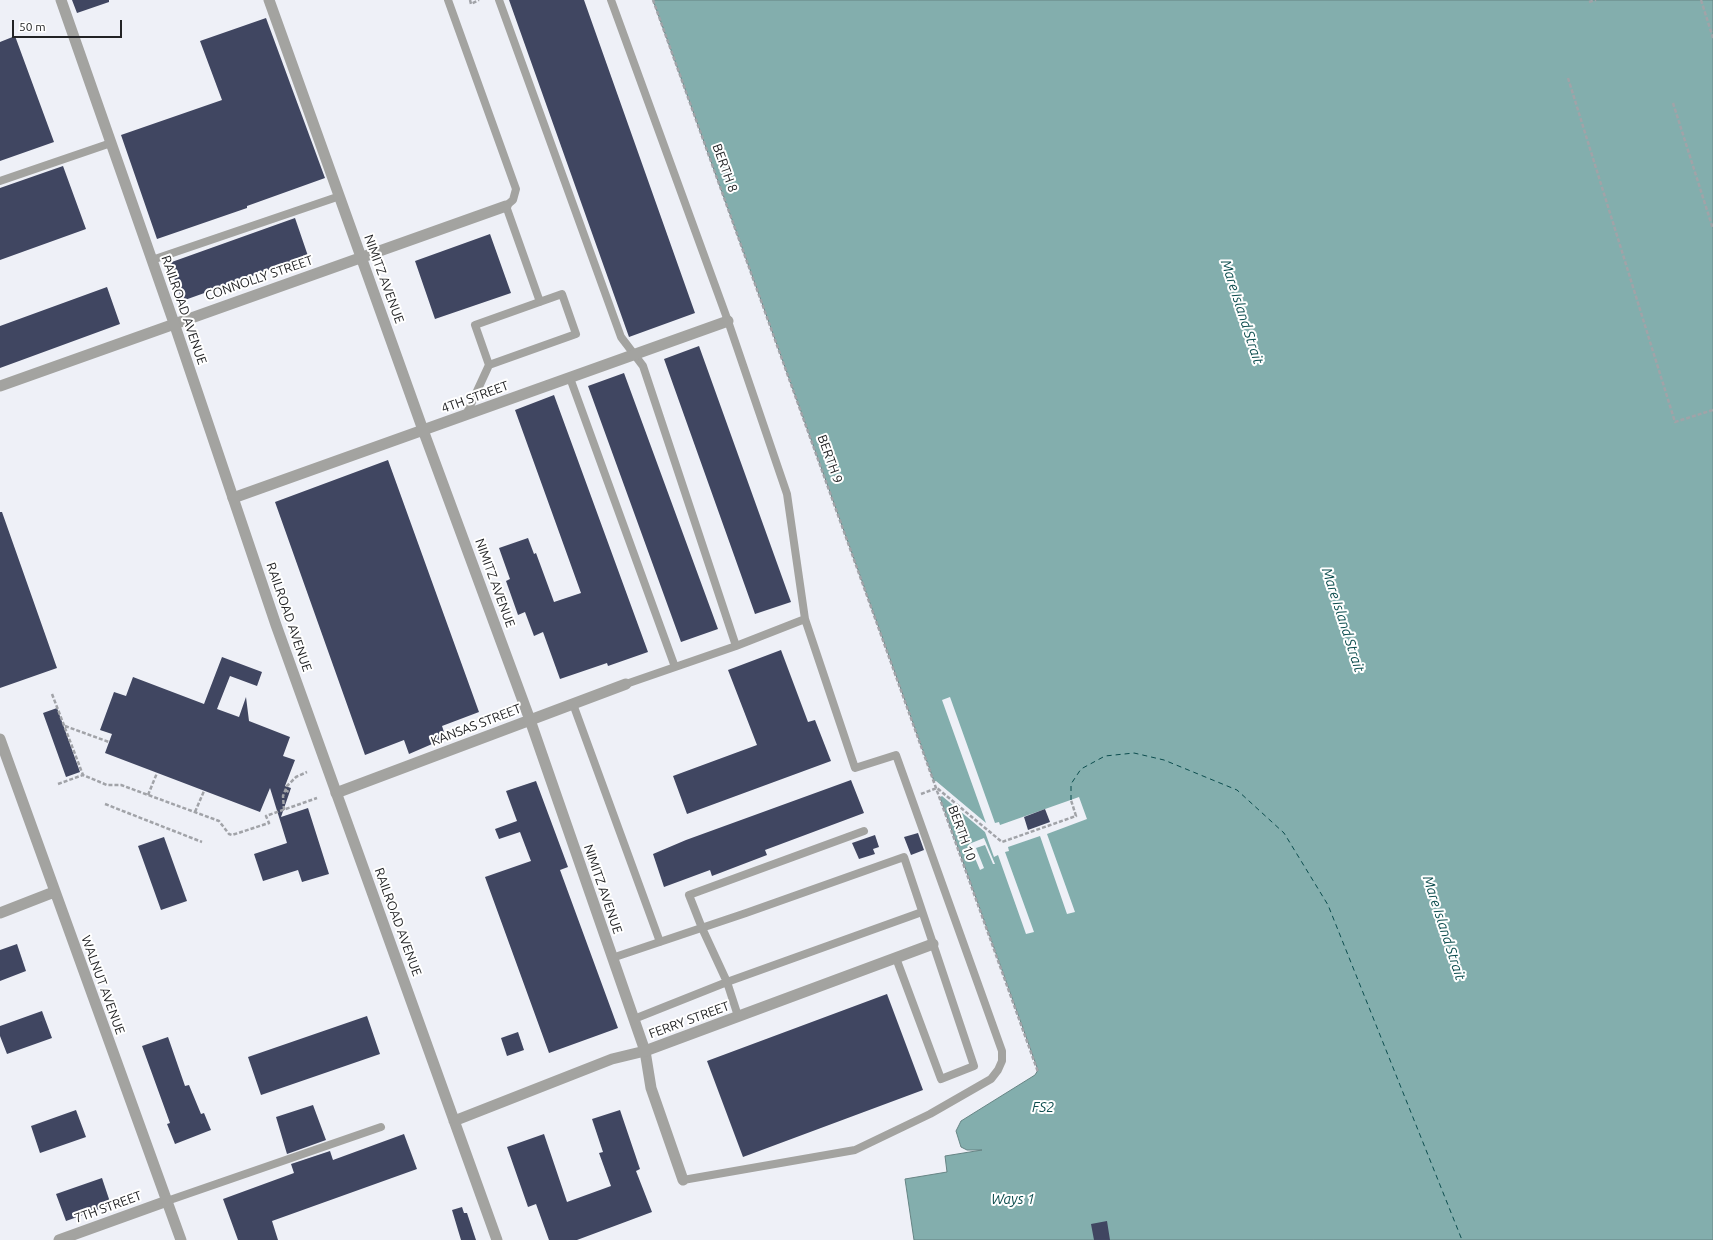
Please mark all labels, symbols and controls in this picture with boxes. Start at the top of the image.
scale bar [14,12,124,38]
text: 50 m [19,20,46,33]
street label: BERTH 8 [709,142,741,194]
street label: NIMITZ AVENUE [361,232,407,326]
street label: CONNOLLY STREET [203,252,315,304]
street label: RAILROAD AVENUE [158,253,210,367]
water label: Mare Island Strait [1217,258,1267,366]
street label: 4TH STREET [439,378,511,416]
street label: BERTH 9 [814,433,846,485]
street label: NIMITZ AVENUE [472,536,518,630]
street label: RAILROAD AVENUE [263,560,315,674]
water label: Mare Island Strait [1318,566,1368,674]
street label: KANSAS STREET [429,701,523,749]
street label: BERTH 10 [945,803,979,863]
street label: NIMITZ AVENUE [580,842,626,936]
street label: RAILROAD AVENUE [371,866,425,978]
water label: Mare Island Strait [1419,874,1469,982]
street label: WALNUT AVENUE [78,933,128,1037]
street label: FERRY STREET [647,998,731,1042]
water label: FS2 [1032,1099,1054,1115]
street label: 7TH STREET [72,1188,144,1226]
water label: Ways 1 [991,1191,1035,1207]

